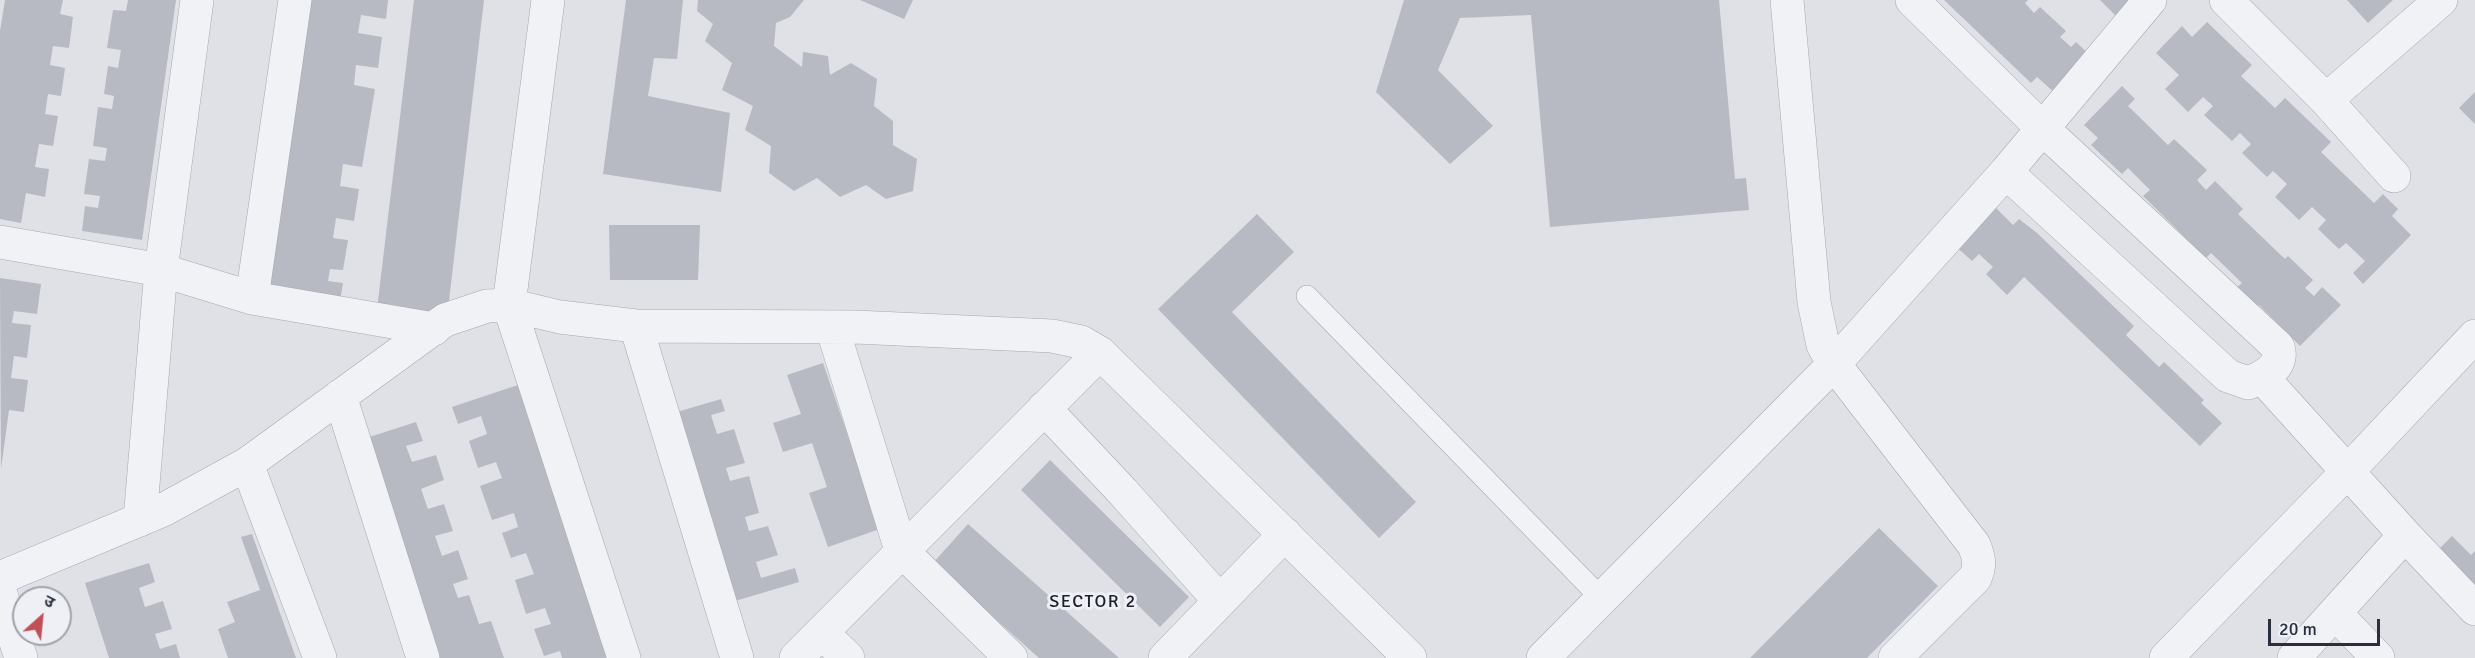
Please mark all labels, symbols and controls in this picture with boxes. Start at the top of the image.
north arrow [12,586,72,646]
text: उ [41,591,58,613]
district label: SECTOR 2 [1049,591,1137,613]
scale bar [2271,607,2384,645]
text: 20 m [2279,618,2317,640]

